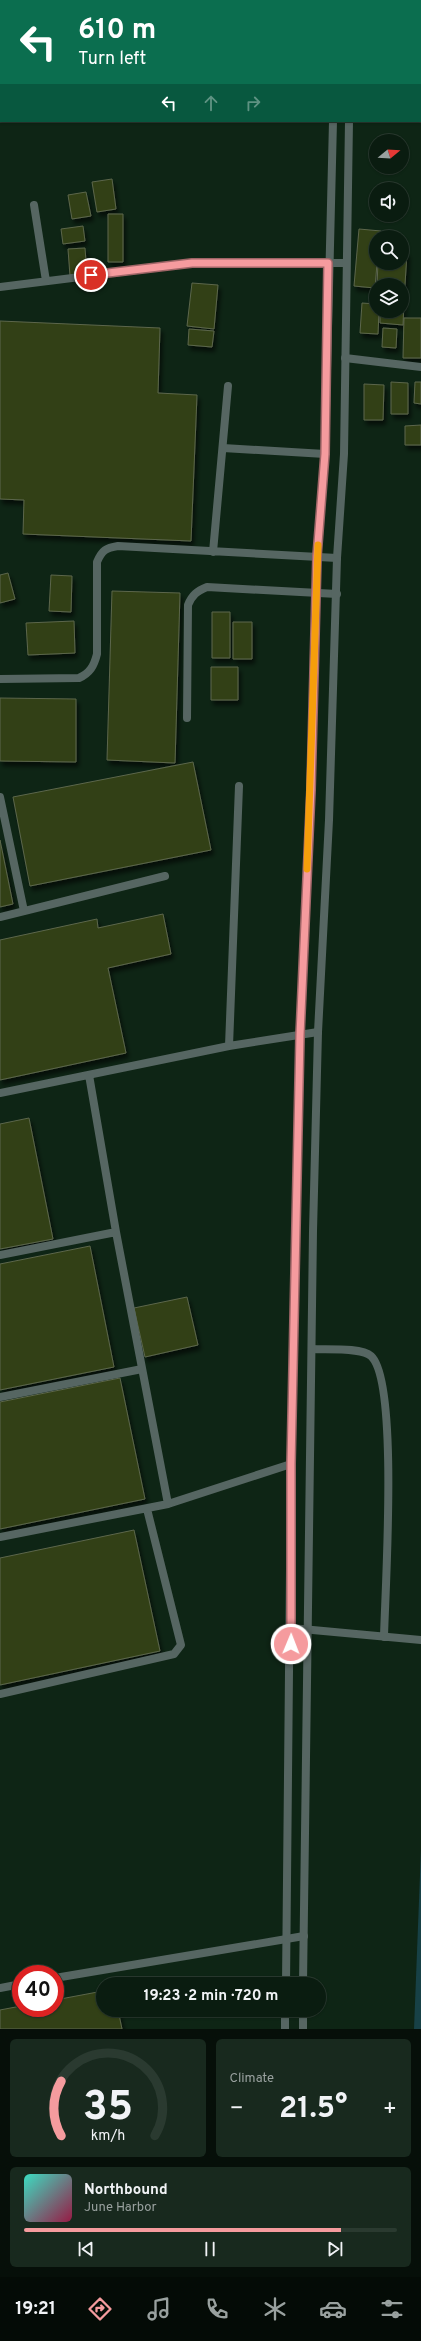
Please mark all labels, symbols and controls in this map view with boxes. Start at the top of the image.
text: 610 m [78,13,156,49]
icon: left [12,16,64,68]
text: Turn left [78,48,146,71]
icon: left [158,92,180,114]
icon: ahead [200,92,222,114]
icon: right [242,92,264,114]
north arrow [369,134,409,174]
map controls [369,134,409,318]
button: sound [369,182,409,222]
button: search [369,230,409,270]
pin [74,258,108,292]
icon: arrive [80,264,102,286]
button: layers [369,278,409,318]
position arrow [270,1623,312,1665]
speed limit sign: 40 [12,1965,64,2017]
text: 19:23 · 2 min · 720 m [144,1987,279,2006]
text: Climate [230,2071,274,2087]
text: 35 [83,2082,133,2135]
text: 21.5° [279,2091,348,2128]
text: − [230,2096,244,2123]
text: + [383,2096,397,2123]
text: km/h [90,2127,125,2145]
text: Northbound [84,2181,168,2200]
text: June Harbor [84,2200,157,2216]
icon: previous [75,2238,97,2260]
icon: pause [199,2238,221,2260]
icon: next [324,2238,346,2260]
icon: directions [86,2295,114,2323]
icon: music [145,2295,173,2323]
icon: phone [203,2295,231,2323]
icon: climate [261,2295,289,2323]
icon: car [319,2295,347,2323]
icon: filters [378,2295,406,2323]
text: 19:21 [15,2298,56,2321]

